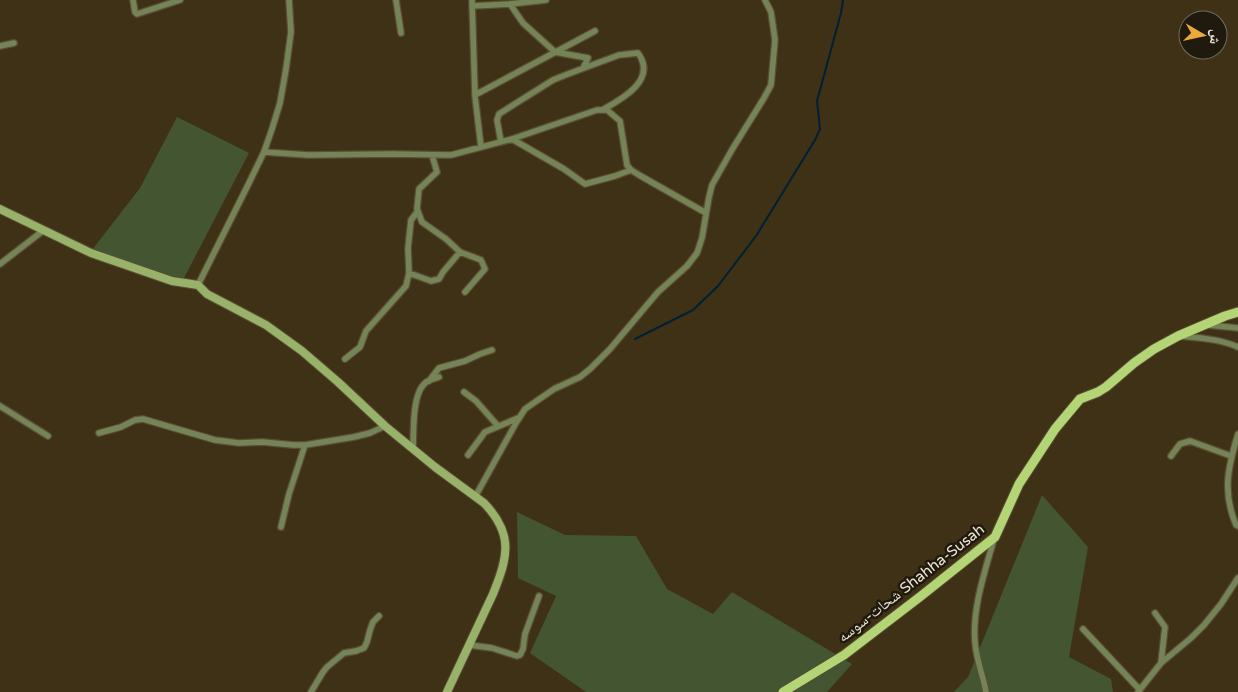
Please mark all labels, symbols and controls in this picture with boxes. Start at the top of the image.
north arrow [1178,10,1228,60]
text: ش [1206,28,1225,46]
street label: شحات-سوسه Shahha-Susah [834,520,988,646]

